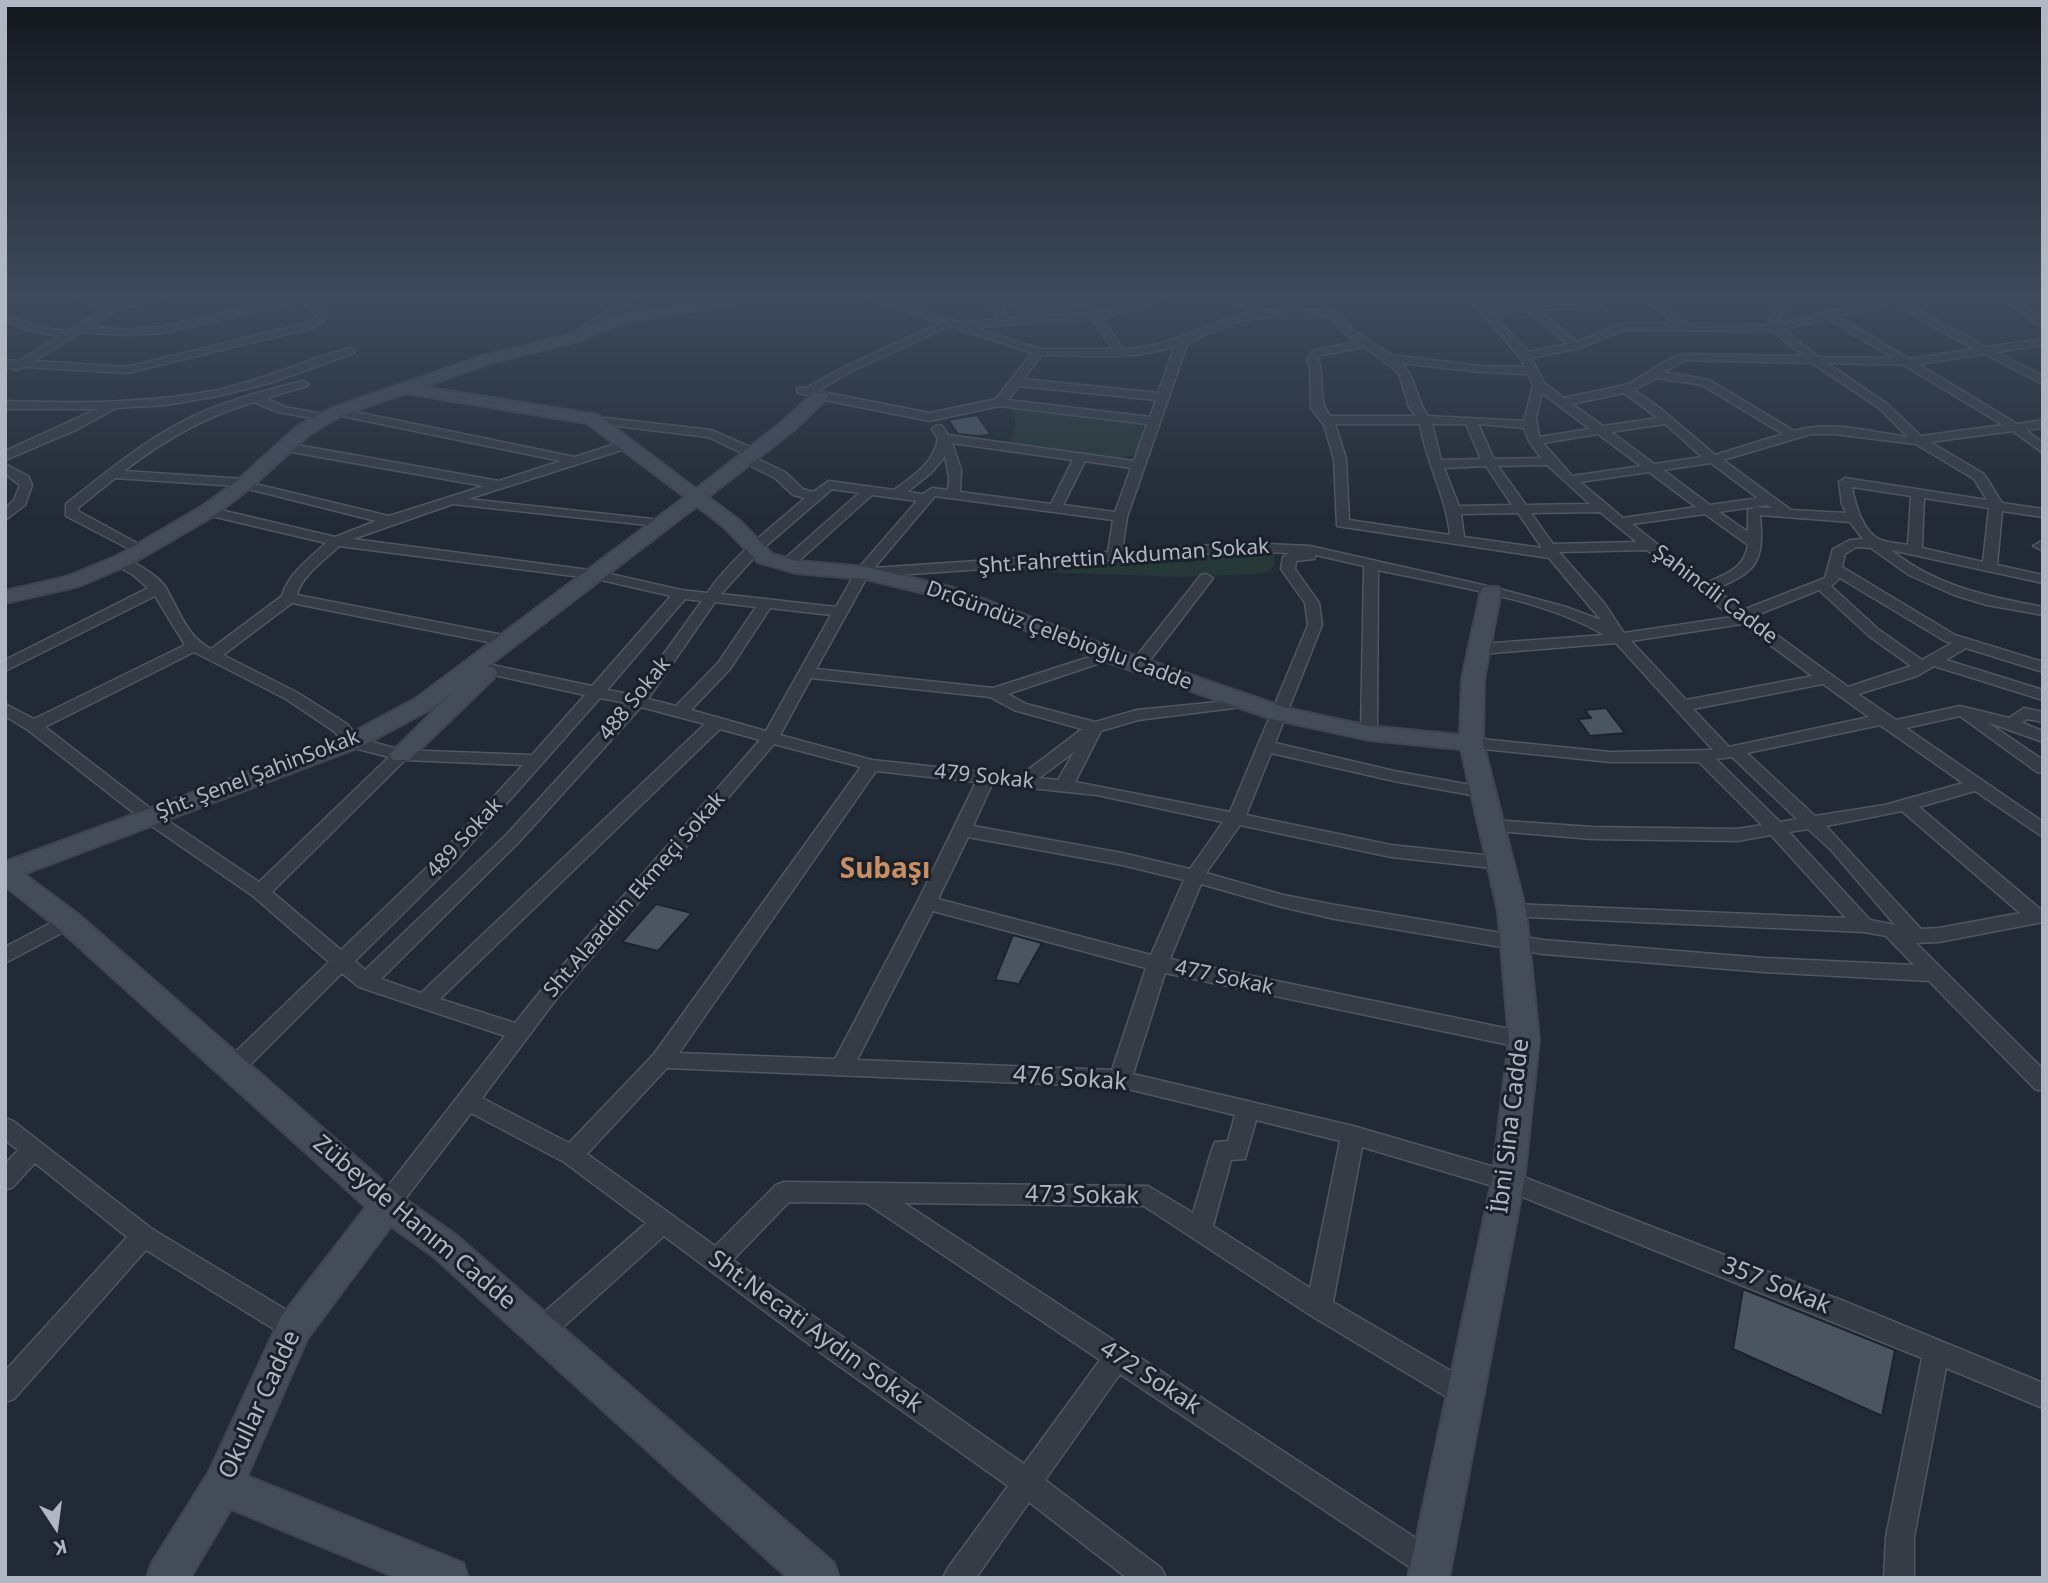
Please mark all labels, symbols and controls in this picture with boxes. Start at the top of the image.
street label: Şht.Fahrettin Akduman Sokak [978,534,1270,580]
street label: Şahincili Cadde [1648,540,1782,650]
street label: Dr.Gündüz Çelebioğlu Cadde [923,576,1195,696]
street label: 488 Sokak [594,652,676,746]
street label: Şht. Şenel ŞahinSokak [153,725,363,825]
street label: 479 Sokak [933,759,1035,795]
street label: Sht.Alaaddin Ekmeçi Sokak [539,787,731,1003]
street label: 489 Sokak [422,793,508,883]
district label: Subaşı [840,853,930,887]
street label: 477 Sokak [1173,955,1275,1001]
street label: İbni Sina Cadde [1486,1037,1536,1215]
street label: 476 Sokak [1012,1061,1128,1097]
street label: Zübeyde Hanım Cadde [307,1130,521,1316]
street label: 473 Sokak [1025,1181,1139,1211]
street label: Sht.Necati Aydın Sokak [702,1245,928,1419]
street label: 357 Sokak [1718,1251,1834,1321]
street label: Okullar Cadde [213,1326,307,1484]
street label: 472 Sokak [1094,1335,1206,1421]
north arrow [21,1492,91,1562]
text: K [52,1533,70,1562]

